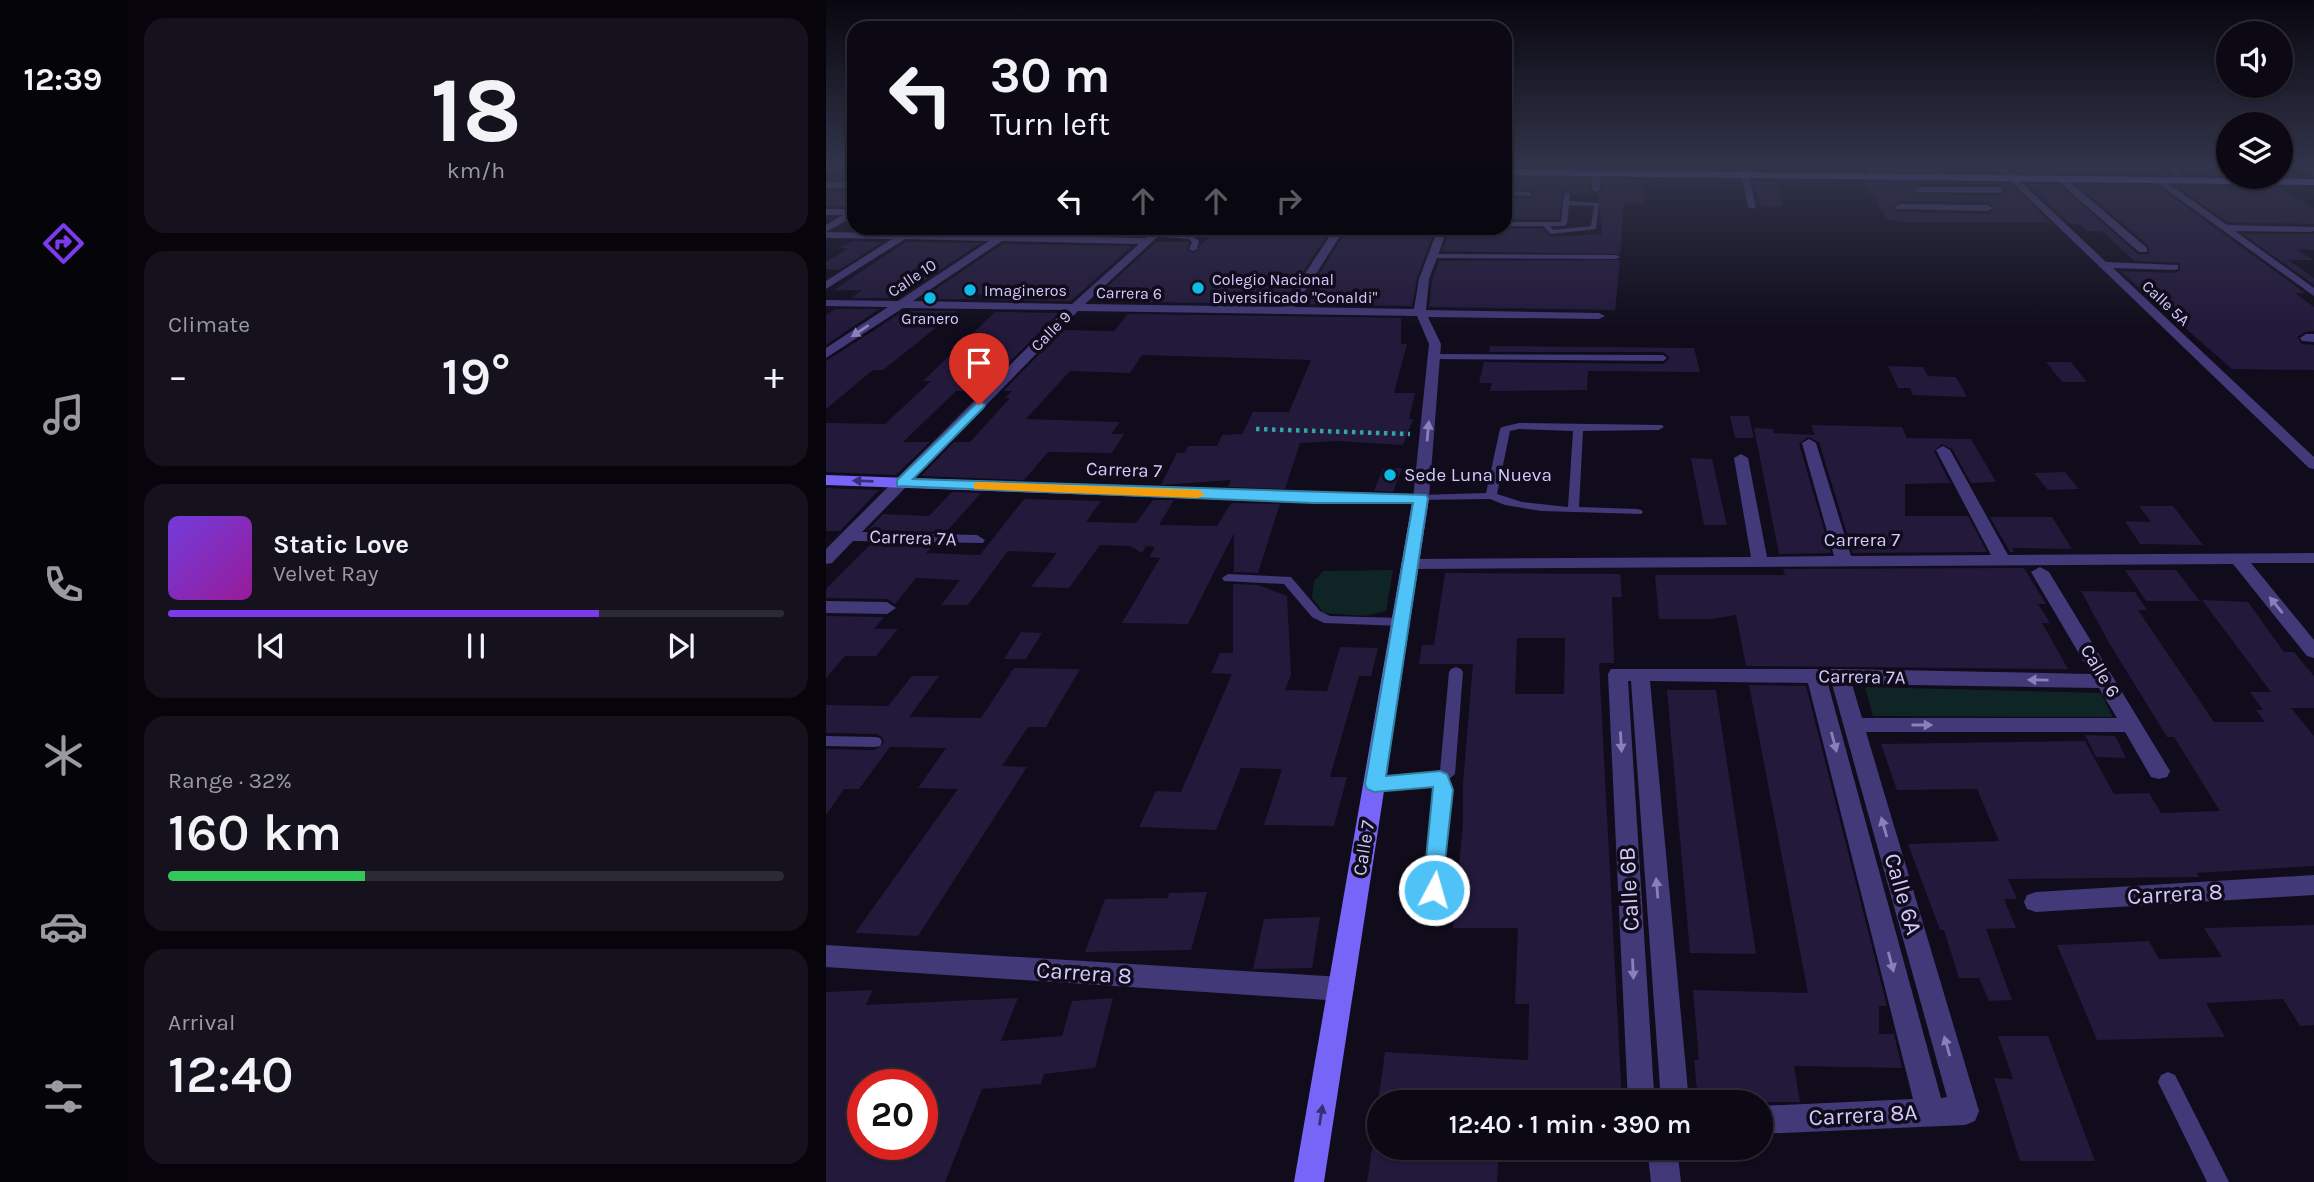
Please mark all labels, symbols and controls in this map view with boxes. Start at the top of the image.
map controls [2216,21,2293,189]
button: sound [2216,21,2293,98]
text: 30 m [990,47,1110,104]
icon: left [875,49,966,140]
text: 18 [430,58,522,164]
text: 12:39 [24,61,102,98]
text: Turn left [990,106,1110,143]
button: layers [2216,112,2293,189]
text: km/h [447,157,505,184]
icon: left [1051,182,1089,220]
icon: ahead [1124,182,1162,220]
icon: ahead [1197,182,1235,220]
icon: right [1270,182,1308,220]
icon: directions [39,219,88,268]
street label: Calle 10 [884,255,940,301]
place label: Colegio Nacional Diversificado "Conaldi" [1212,270,1378,307]
street label: Calle 5A [2138,276,2194,330]
marker: Colegio Nacional Diversificado "Conaldi" [1190,280,1206,296]
place label: Imagineros [984,281,1067,300]
marker: Imagineros [962,282,978,298]
street label: Carrera 6 [1096,283,1162,303]
marker: Granero [922,290,938,306]
street label: Calle 9 [1027,307,1075,355]
place label: Granero [901,309,959,328]
text: Climate [168,311,250,338]
one-way arrow [851,324,870,337]
pin [949,333,1009,405]
icon: arrive [960,344,998,382]
text: 19° [442,346,510,407]
text: − [168,354,188,399]
text: + [764,354,784,399]
icon: music [39,390,88,439]
one-way arrow [1423,419,1434,441]
street label: Carrera 7 [1085,458,1163,482]
place label: Sede Luna Nueva [1404,464,1552,486]
marker: Sede Luna Nueva [1382,467,1398,483]
one-way arrow [852,476,874,487]
street label: Carrera 7A [869,525,957,551]
text: Static Love [273,529,409,560]
street label: Carrera 7 [1824,529,1900,551]
icon: phone [39,560,88,609]
text: Velvet Ray [273,560,378,587]
one-way arrow [2269,597,2284,614]
icon: previous [252,627,290,665]
icon: pause [457,627,495,665]
icon: next [662,627,700,665]
street label: Calle 6 [2076,641,2124,701]
street label: Carrera 7A [1818,665,1906,689]
one-way arrow [2027,674,2049,686]
one-way arrow [1912,719,1934,731]
icon: climate [39,731,88,780]
one-way arrow [1616,731,1627,753]
one-way arrow [1829,731,1840,753]
text: Range · 32% [168,767,292,794]
text: 160 km [168,802,342,863]
one-way arrow [1878,816,1888,837]
street label: Calle 7 [1349,819,1379,877]
street label: Calle 6B [1613,846,1645,932]
street label: Calle 6A [1879,850,1927,938]
position arrow [1397,853,1471,927]
one-way arrow [1651,877,1662,899]
street label: Carrera 8 [2126,878,2224,910]
icon: car [39,902,88,951]
one-way arrow [1887,952,1897,973]
street label: Carrera 8 [1035,956,1133,990]
one-way arrow [1628,958,1639,980]
text: Arrival [168,1009,235,1036]
one-way arrow [1941,1035,1951,1056]
text: 12:40 [168,1044,294,1105]
speed limit sign: 20 [847,1069,938,1160]
icon: filters [39,1072,88,1121]
street label: Carrera 8A [1808,1099,1918,1131]
one-way arrow [1315,1104,1326,1126]
text: 12:40 · 1 min · 390 m [1449,1109,1691,1140]

